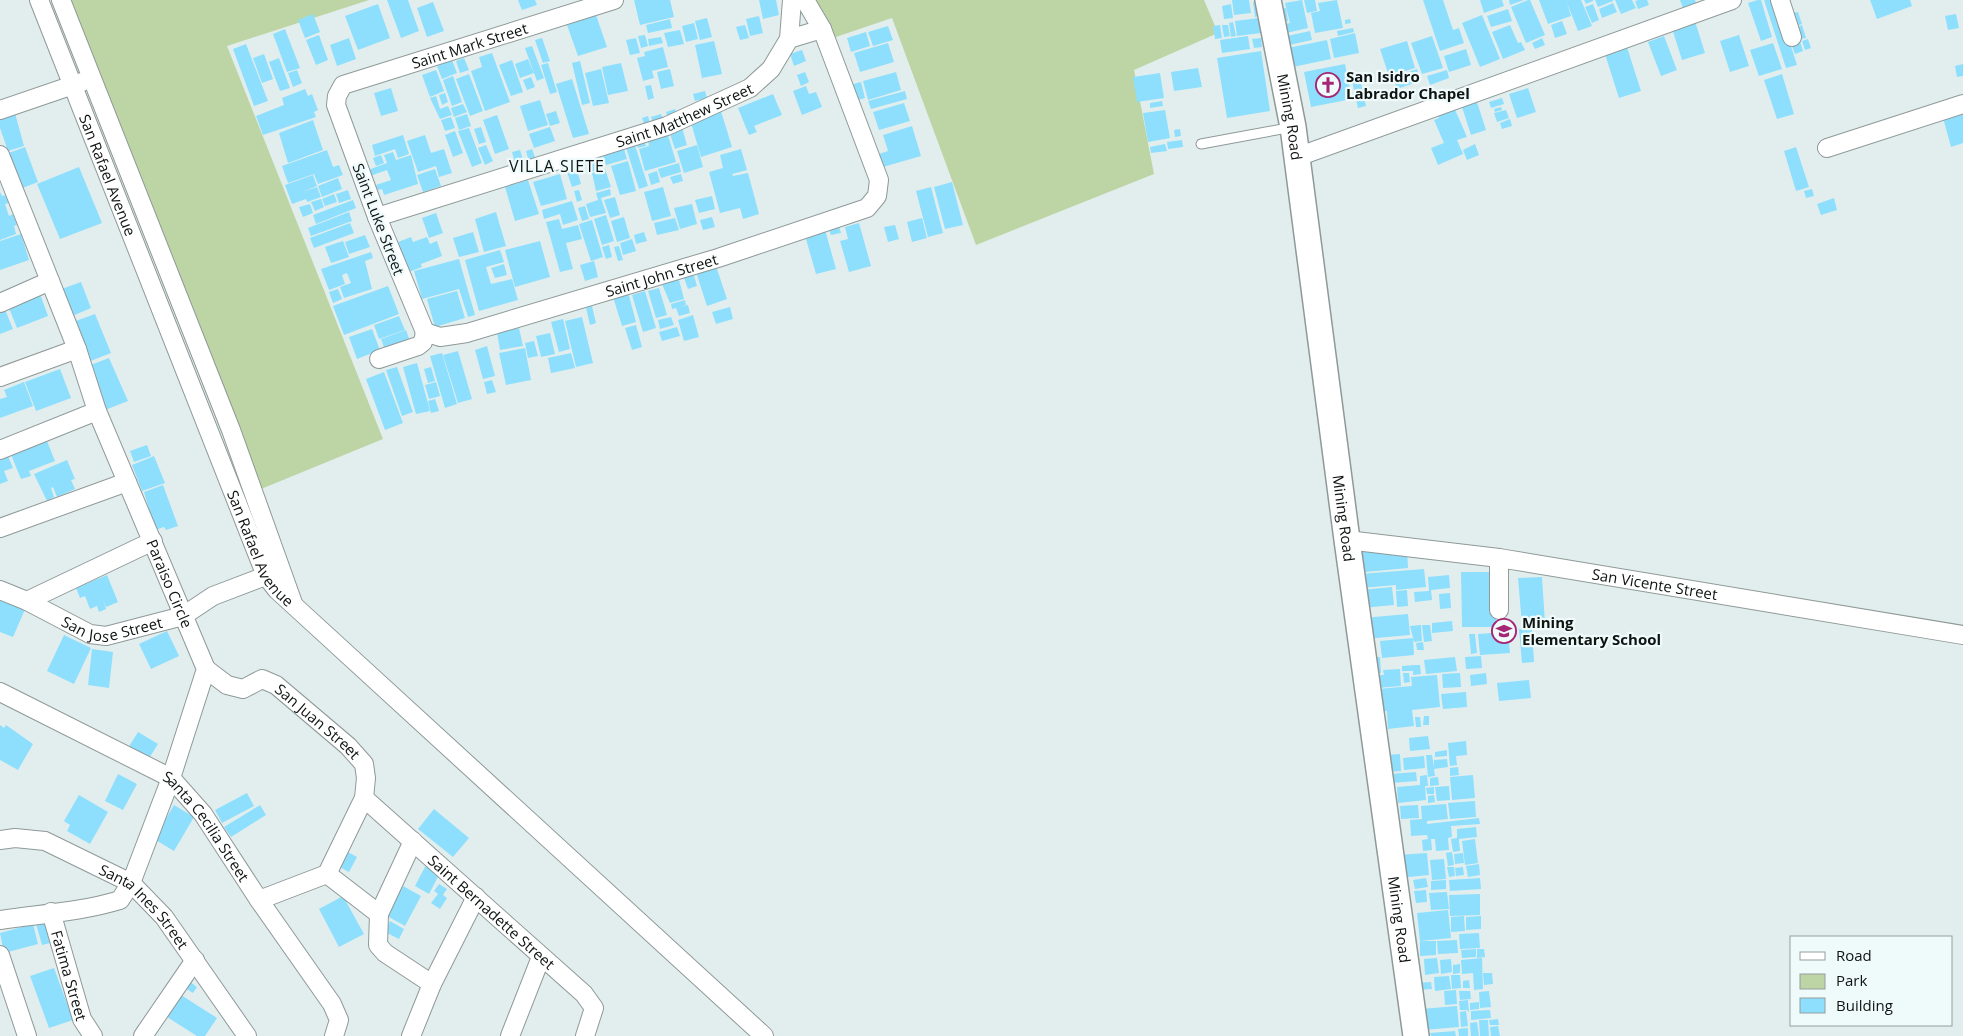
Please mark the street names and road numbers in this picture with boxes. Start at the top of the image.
street label: Saint Mark Street [409,18,530,73]
street label: Mining Road [1273,72,1307,161]
street label: Saint Matthew Street [613,78,756,151]
street label: San Rafael Avenue [75,111,141,239]
street label: Saint Luke Street [349,160,409,278]
street label: Saint John Street [603,249,720,301]
street label: Mining Road [1329,474,1360,563]
street label: San Rafael Avenue [223,487,298,611]
street label: Paraiso Circle [142,536,197,631]
street label: San Vicente Street [1591,564,1719,604]
street label: San Jose Street [58,611,164,646]
street label: San Juan Street [271,679,365,763]
street label: Santa Cecilia Street [160,766,254,885]
street label: Saint Bernadette Street [424,850,559,974]
street label: Santa Ines Street [96,859,193,953]
street label: Mining Road [1384,875,1416,964]
street label: Fatima Street [47,928,92,1023]

